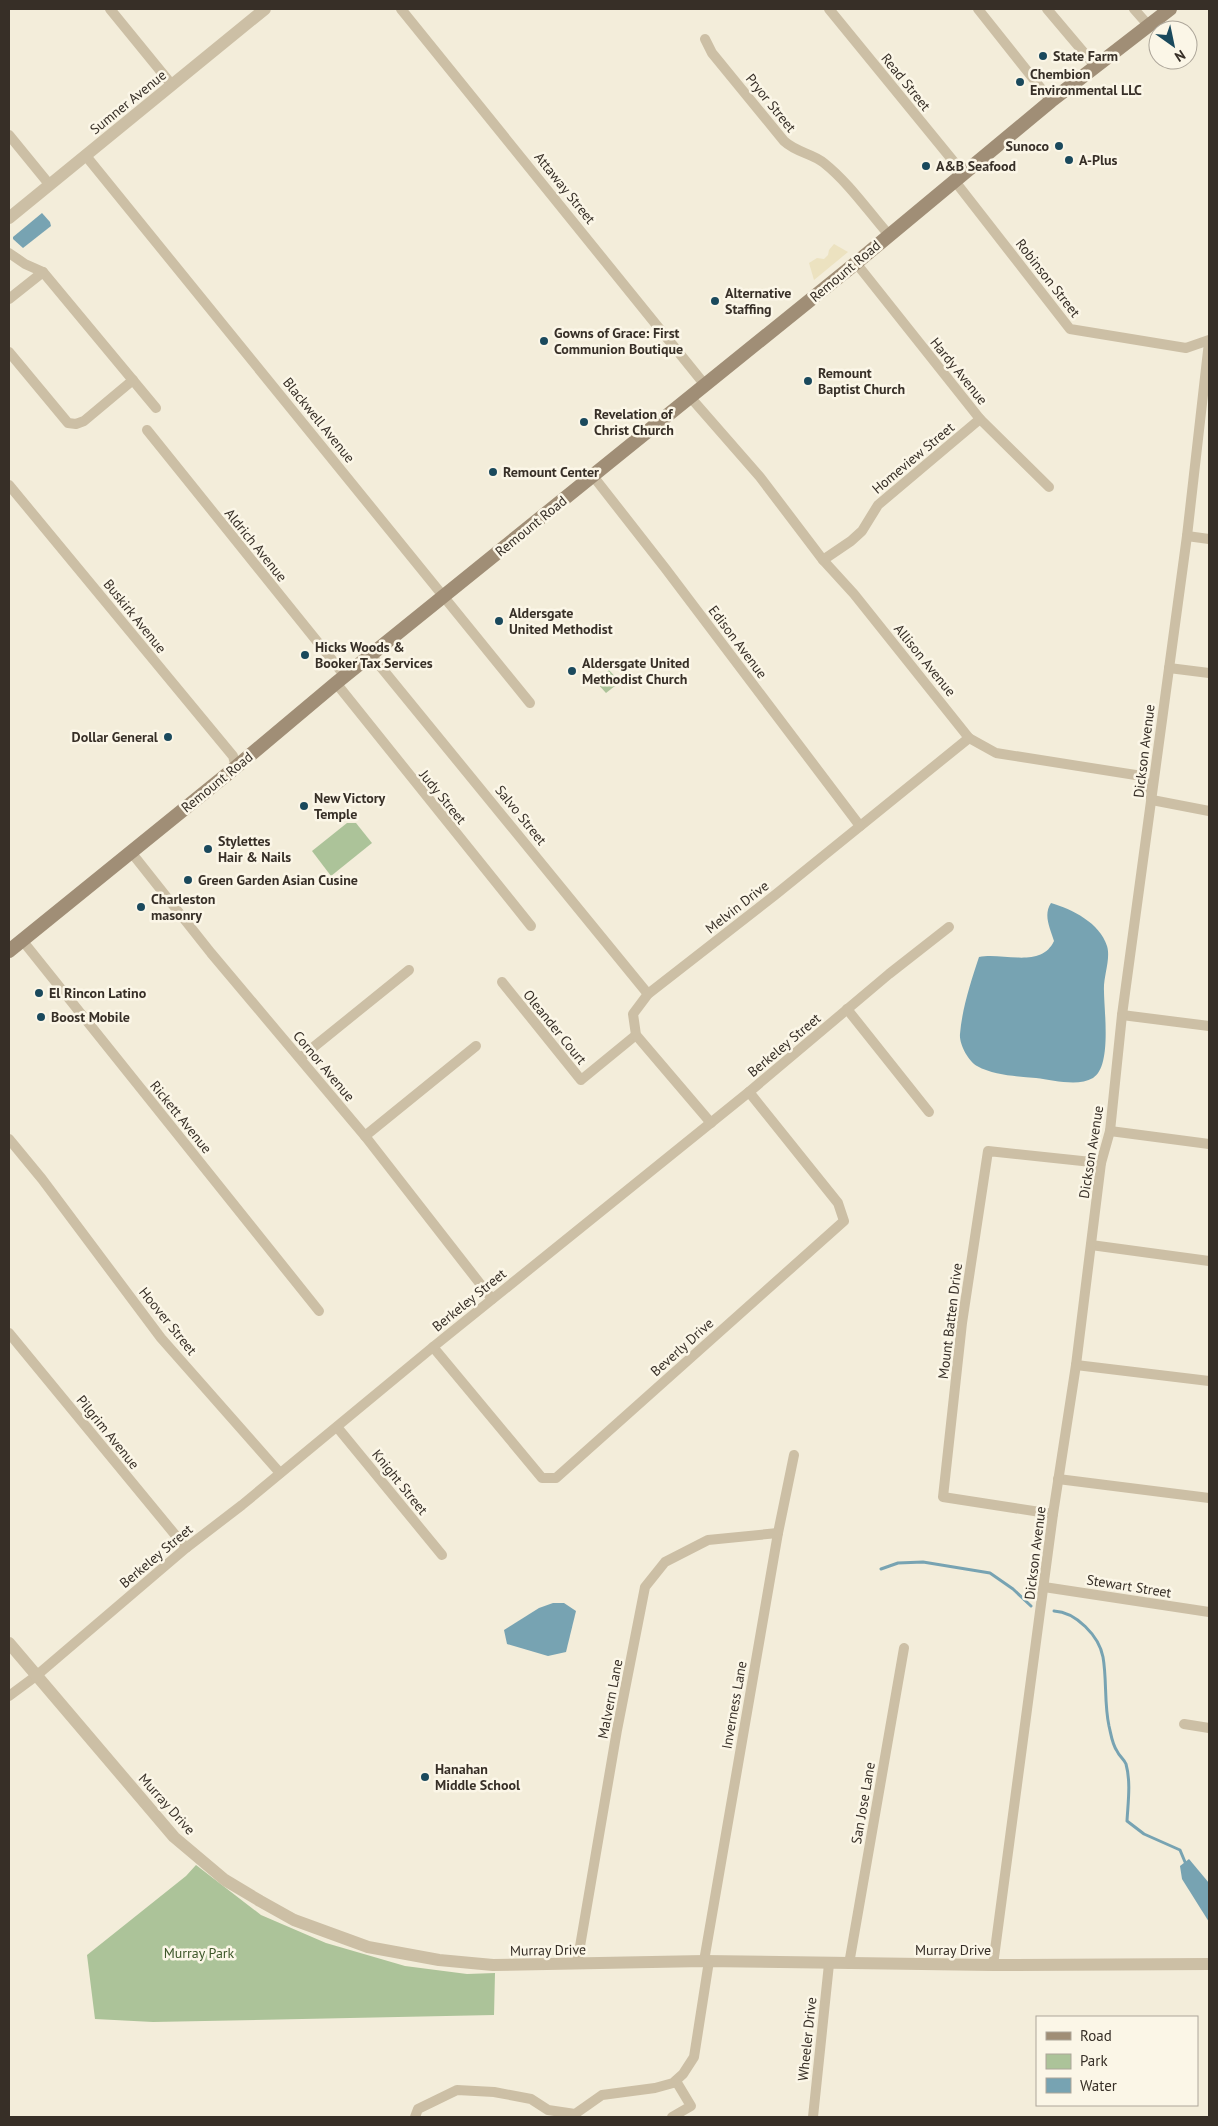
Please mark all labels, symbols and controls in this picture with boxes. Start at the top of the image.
north arrow [1148,20,1198,70]
text: N [1171,46,1189,66]
place label: State Farm [1053,47,1118,65]
street label: Read Street [877,50,935,115]
marker: State Farm [1037,50,1049,62]
place label: Chembion Environmental LLC [1030,65,1142,99]
street label: Sumner Avenue [86,66,170,138]
street label: Pryor Street [742,70,800,136]
marker: Chembion Environmental LLC [1014,76,1026,88]
place label: Sunoco [1006,137,1049,155]
marker: Sunoco [1053,140,1065,152]
street label: Attaway Street [531,148,600,228]
place label: A-Plus [1079,151,1118,169]
marker: A-Plus [1063,154,1075,166]
place label: A&B Seafood [936,157,1016,175]
marker: A&B Seafood [920,160,932,172]
street label: Robinson Street [1012,235,1084,321]
street label: Remount Road [806,236,884,306]
place label: Alternative Staffing [725,284,791,318]
marker: Alternative Staffing [709,295,721,307]
place label: Gowns of Grace: First Communion Boutique [554,324,683,358]
street label: Hardy Avenue [926,334,992,408]
marker: Gowns of Grace: First Communion Boutique [538,335,550,347]
place label: Remount Baptist Church [818,364,905,398]
street label: Blackwell Avenue [279,374,359,466]
marker: Remount Baptist Church [802,375,814,387]
place label: Revelation of Christ Church [594,405,674,439]
marker: Revelation of Christ Church [578,416,590,428]
street label: Homeview Street [868,418,958,498]
place label: Remount Center [503,463,599,481]
marker: Remount Center [487,466,499,478]
street label: Remount Road [492,492,570,560]
street label: Aldrich Avenue [221,505,291,585]
street label: Buskirk Avenue [100,575,170,657]
street label: Edison Avenue [705,602,771,682]
place label: Aldersgate United Methodist [509,604,613,638]
marker: Aldersgate United Methodist [493,615,505,627]
street label: Allison Avenue [890,620,960,700]
place label: Hicks Woods & Booker Tax Services [315,638,433,672]
marker: Hicks Woods & Booker Tax Services [299,649,311,661]
place label: Aldersgate United Methodist Church [582,654,690,688]
marker: Aldersgate United Methodist Church [566,665,578,677]
street label: Dickson Avenue [1129,703,1159,799]
place label: Dollar General [72,728,159,746]
marker: Dollar General [162,731,174,743]
street label: Remount Road [178,748,256,816]
street label: Judy Street [415,765,470,828]
street label: Salvo Street [491,781,551,849]
place label: New Victory Temple [314,789,386,823]
marker: New Victory Temple [298,800,310,812]
place label: Stylettes Hair & Nails [218,832,291,866]
marker: Stylettes Hair & Nails [202,843,214,855]
place label: Green Garden Asian Cusine [198,871,358,889]
marker: Green Garden Asian Cusine [182,874,194,886]
street label: Melvin Drive [702,877,772,937]
place label: Charleston masonry [151,890,215,924]
marker: Charleston masonry [135,901,147,913]
place label: El Rincon Latino [49,984,147,1002]
street label: Oleander Court [519,986,591,1068]
marker: El Rincon Latino [33,987,45,999]
place label: Boost Mobile [51,1008,130,1026]
street label: Berkeley Street [744,1009,824,1081]
marker: Boost Mobile [35,1011,47,1023]
street label: Cornor Avenue [289,1027,359,1105]
street label: Rickett Avenue [146,1077,216,1157]
street label: Dickson Avenue [1075,1104,1107,1200]
street label: Mount Batten Drive [934,1262,966,1380]
street label: Berkeley Street [428,1264,510,1335]
street label: Hoover Street [135,1283,201,1359]
street label: Beverly Drive [647,1314,717,1380]
street label: Pilgrim Avenue [73,1391,143,1473]
street label: Knight Street [368,1446,432,1519]
street label: Dickson Avenue [1020,1505,1050,1601]
street label: Berkeley Street [116,1520,196,1592]
street label: Stewart Street [1085,1570,1173,1602]
street label: Malvern Lane [593,1658,627,1740]
street label: Inverness Lane [717,1660,751,1750]
place label: Hanahan Middle School [435,1760,521,1794]
street label: San Jose Lane [847,1761,879,1845]
street label: Murray Drive [135,1770,199,1838]
marker: Hanahan Middle School [419,1771,431,1783]
street label: Murray Drive [510,1940,586,1960]
street label: Murray Drive [915,1941,991,1959]
park label: Murray Park [164,1944,235,1962]
street label: Wheeler Drive [794,1996,820,2082]
legend [1036,2016,1198,2106]
text: Road [1080,2026,1112,2045]
text: Park [1080,2051,1108,2070]
text: Water [1080,2076,1117,2095]

